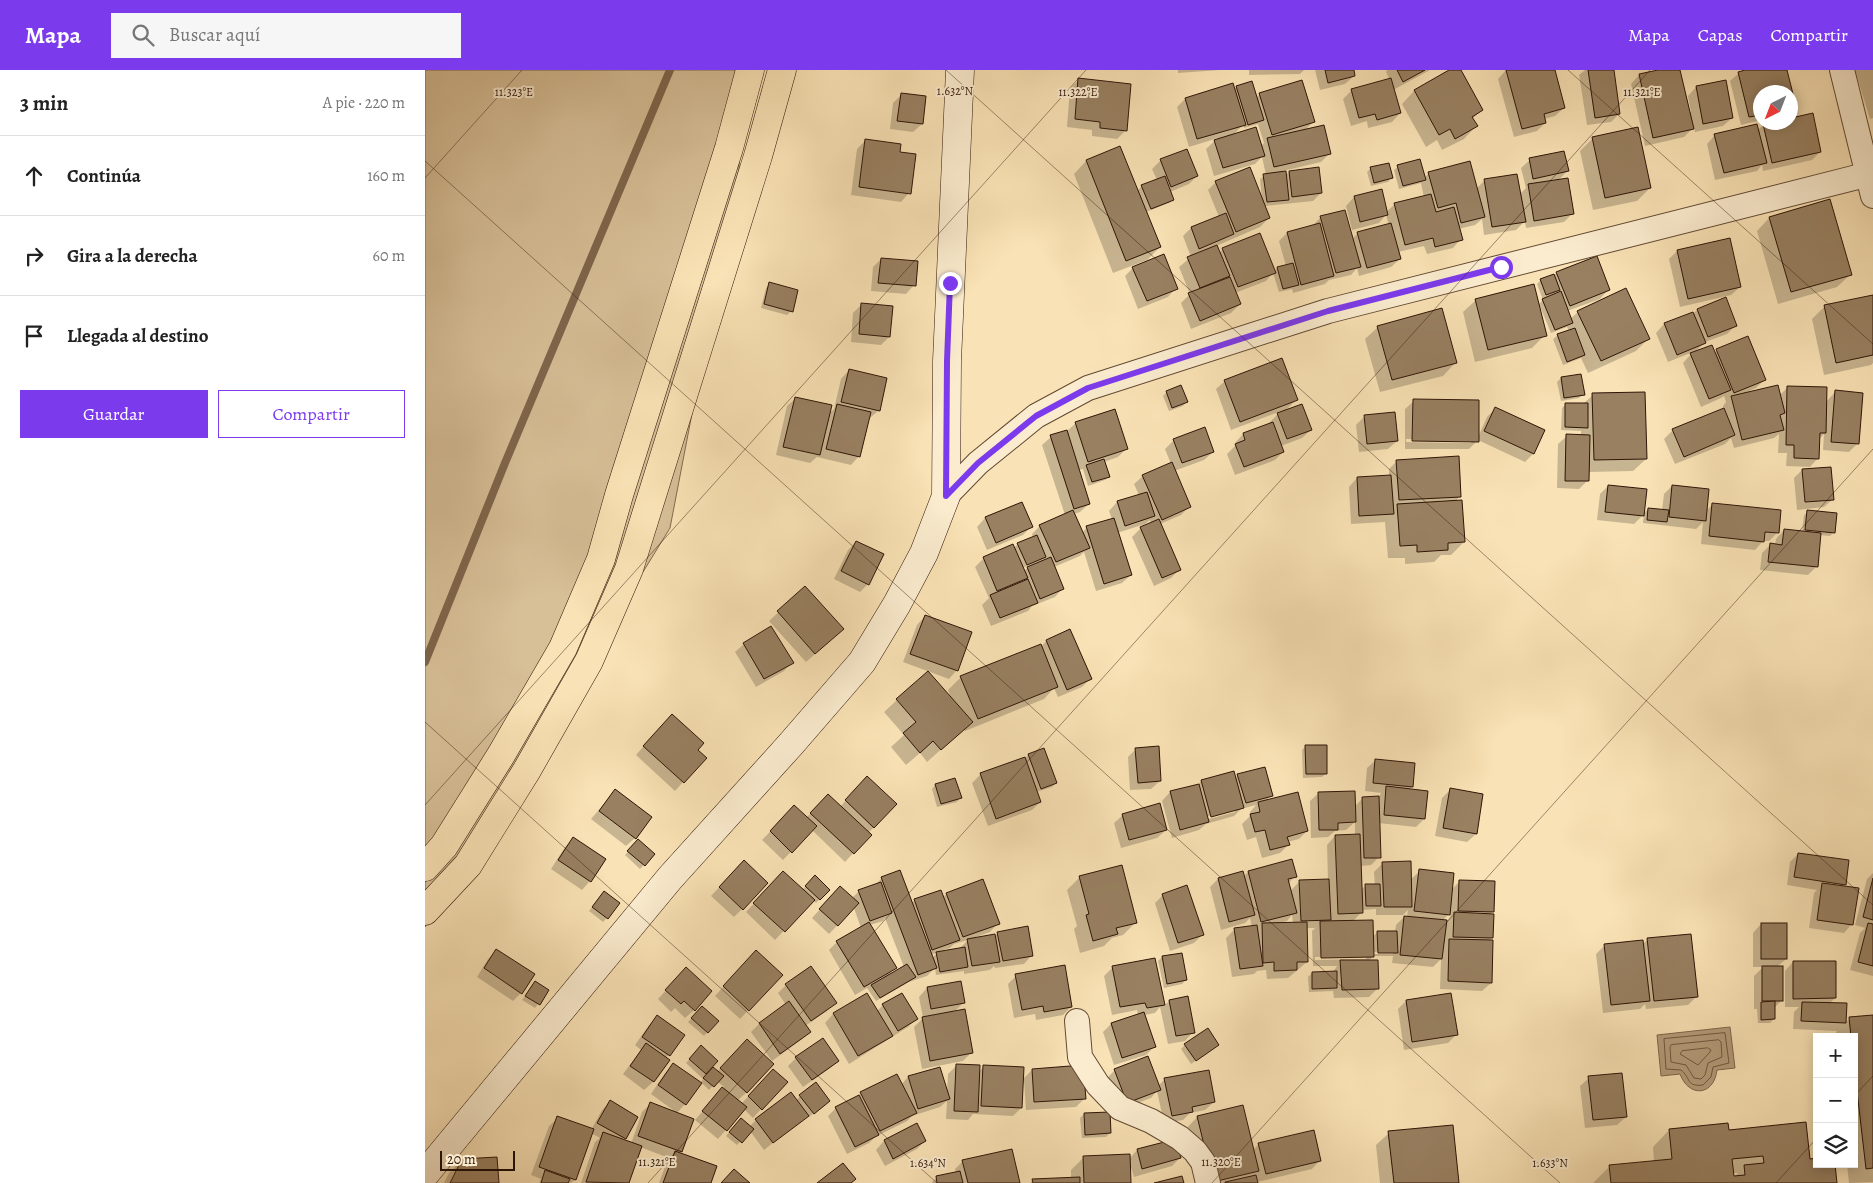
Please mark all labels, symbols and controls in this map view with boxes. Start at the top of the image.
search box [111,13,461,58]
text: Mapa [25,19,81,51]
icon: search [129,21,157,49]
text: Buscar aquí [169,22,260,48]
text: Mapa [1628,23,1670,47]
text: Capas [1698,23,1742,47]
text: Compartir [1770,23,1848,47]
text: 1.632°N [937,83,973,99]
text: 11.323°E [495,84,533,100]
text: 11.322°E [1059,84,1097,100]
text: 11.321°E [1623,84,1661,100]
north arrow [1753,85,1798,130]
text: 3 min [20,89,68,117]
text: A pie · 220 m [323,92,405,114]
icon: ahead [20,162,48,190]
text: Continúa [67,163,141,189]
text: 160 m [367,165,405,187]
icon: right [20,242,48,270]
text: Gira a la derecha [67,243,198,269]
text: 60 m [373,245,405,267]
route start [1490,256,1513,279]
route end [939,272,962,295]
icon: arrive [20,322,48,350]
text: Llegada al destino [67,323,209,349]
button: Guardar [20,390,208,438]
button: Compartir [218,390,405,438]
map controls [1813,1033,1858,1168]
button: + [1813,1033,1858,1078]
button: − [1813,1078,1858,1123]
button: layers [1813,1123,1858,1168]
scale bar [440,1148,515,1171]
text: 20 m [447,1150,476,1169]
text: 11.321°E [638,1154,676,1170]
text: 11.320°E [1201,1154,1241,1170]
text: 1.634°N [910,1155,946,1171]
text: 1.633°N [1532,1155,1568,1171]

